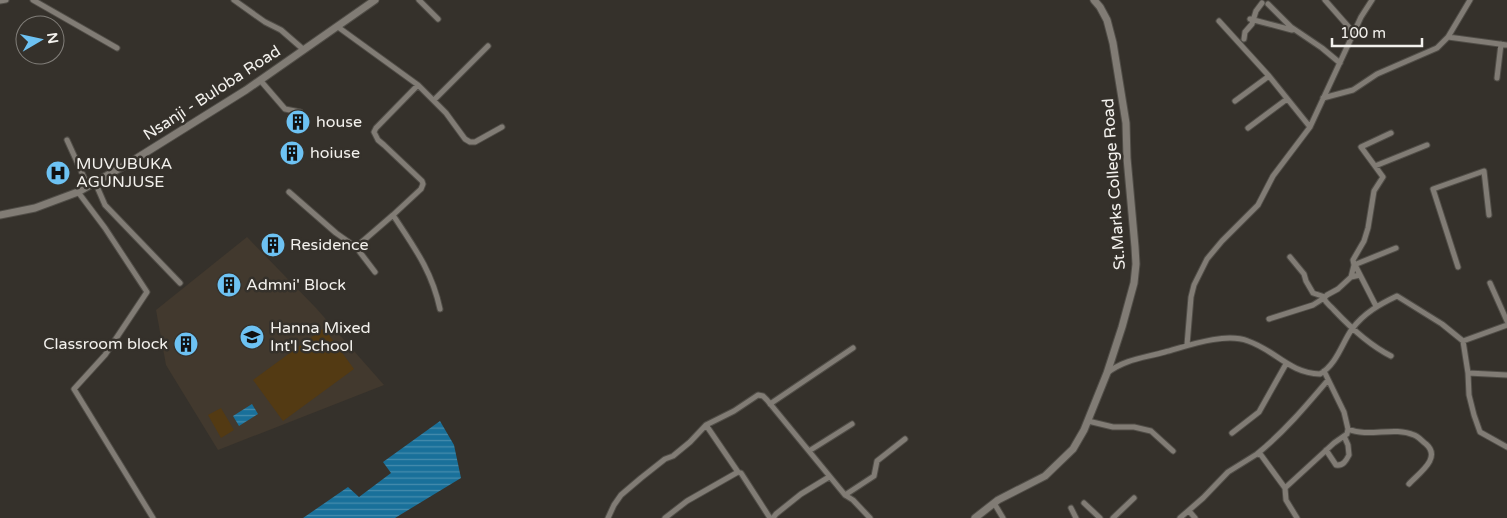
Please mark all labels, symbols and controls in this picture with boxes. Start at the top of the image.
north arrow [15,15,65,65]
scale bar [1332,15,1422,47]
text: 100 m [1340,24,1386,42]
text: N [43,31,62,45]
street label: Nsanji - Buloba Road [140,41,284,145]
street label: St.Marks College Road [1098,98,1130,270]
building icon: house [285,109,311,135]
place label: house [316,112,362,132]
building icon: hoiuse [279,140,305,166]
place label: hoiuse [310,143,360,163]
place label: MUVUBUKA AGUNJUSE [76,154,172,192]
hospital icon: MUVUBUKA AGUNJUSE [45,160,71,186]
building icon: Residence [260,232,286,258]
place label: Residence [290,235,369,255]
building icon: Admni' Block [216,272,242,298]
place label: Admni' Block [246,275,346,295]
place label: Hanna Mixed Int'l School [270,318,371,356]
school or university icon: Hanna Mixed Int'l School [239,324,265,350]
building icon: Classroom block [173,331,199,357]
place label: Classroom block [43,334,168,354]

